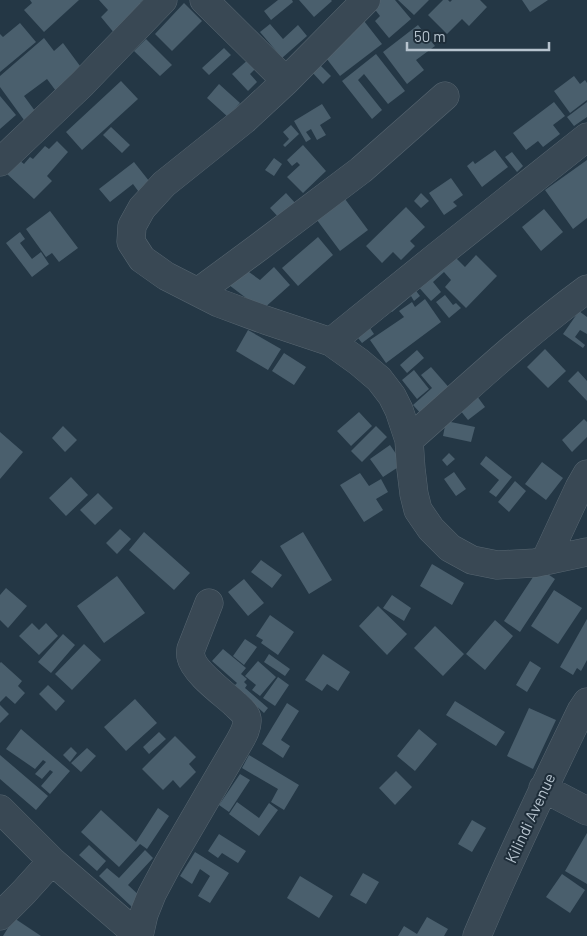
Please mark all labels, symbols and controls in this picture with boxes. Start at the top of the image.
scale bar [407,20,550,52]
text: 50 m [414,27,446,45]
street label: Kilindi Avenue [500,770,559,866]

